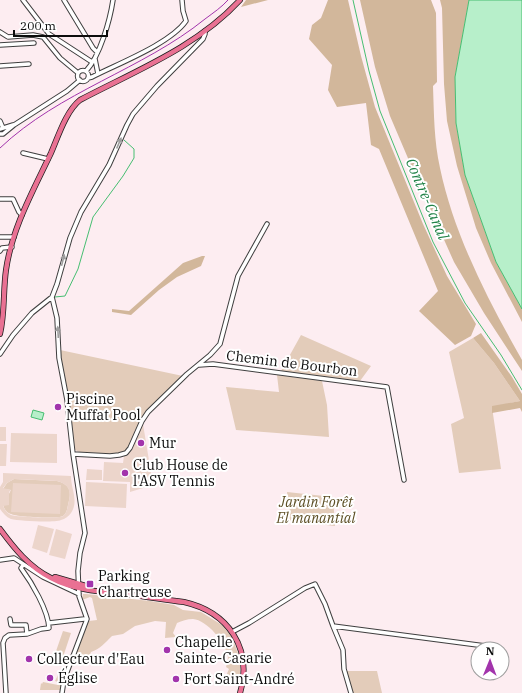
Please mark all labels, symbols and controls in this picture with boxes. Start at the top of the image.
scale bar [14,12,107,38]
text: 200 m [20,18,56,33]
one-way arrow [116,137,122,148]
water label: Contre-Canal [402,155,453,243]
one-way arrow [60,254,66,266]
one-way arrow [55,326,62,338]
street label: Chemin de Bourbon [225,346,359,380]
place label: Piscine Muffat Pool [66,390,141,424]
marker: Piscine Muffat Pool [53,402,63,412]
place label: Mur [149,434,177,452]
marker: Mur [136,438,146,448]
place label: Club House de l'ASV Tennis [133,456,228,490]
marker: Club House de l'ASV Tennis [120,468,130,478]
park label: Jardin Forêt El manantial [276,493,356,527]
place label: Parking Chartreuse [98,567,171,601]
marker: Parking Chartreuse [85,579,95,589]
place label: Chapelle Sainte-Casarie [175,633,272,667]
north arrow [470,641,510,681]
text: N [486,644,495,658]
marker: Chapelle Sainte-Casarie [162,645,172,655]
place label: Collecteur d'Eau [37,650,145,668]
marker: Collecteur d'Eau [24,654,34,664]
place label: Église [58,668,97,687]
place label: Fort Saint-André [184,670,294,688]
marker: Église [45,673,55,683]
marker: Fort Saint-André [171,674,181,684]

